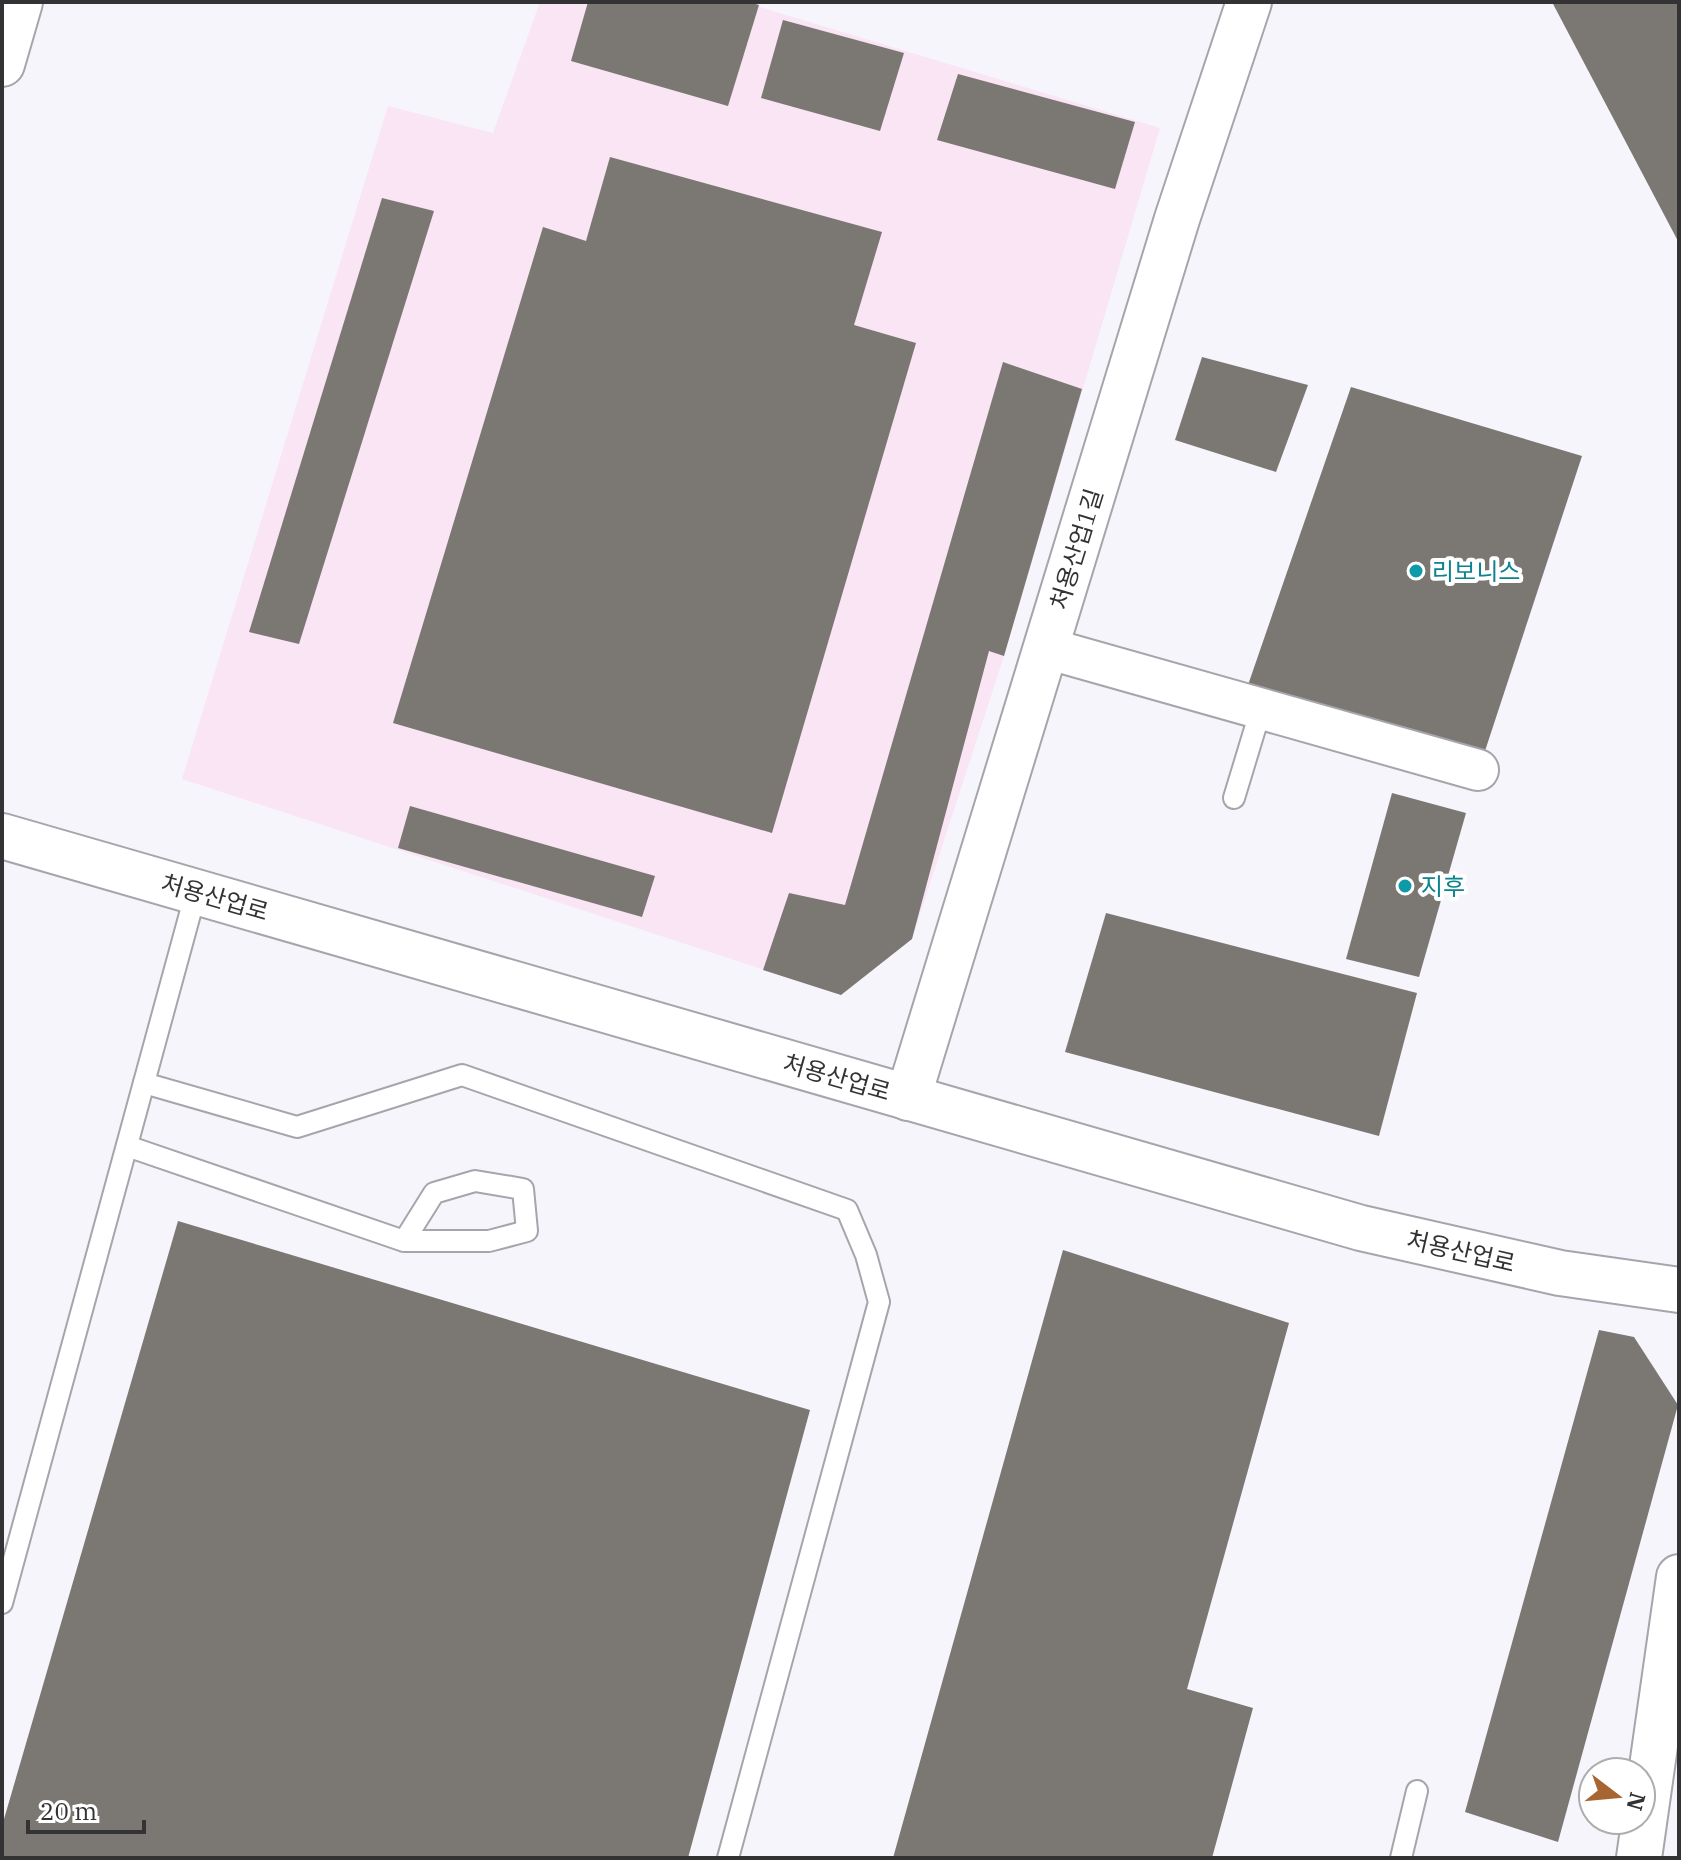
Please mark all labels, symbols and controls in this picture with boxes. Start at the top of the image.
street label: 처용산업1길 [1042,485,1110,613]
place label: 리보니스 [1432,555,1520,587]
marker: 리보니스 [1407,562,1425,580]
street label: 처용산업로 [158,866,272,928]
place label: 지후 [1421,870,1465,902]
marker: 지후 [1396,877,1414,895]
street label: 처용산업로 [780,1046,894,1108]
street label: 처용산업로 [1404,1223,1518,1279]
north arrow [1577,1756,1657,1836]
scale bar [28,1784,144,1834]
text: N [1620,1789,1653,1814]
text: 20 m [40,1795,97,1827]

